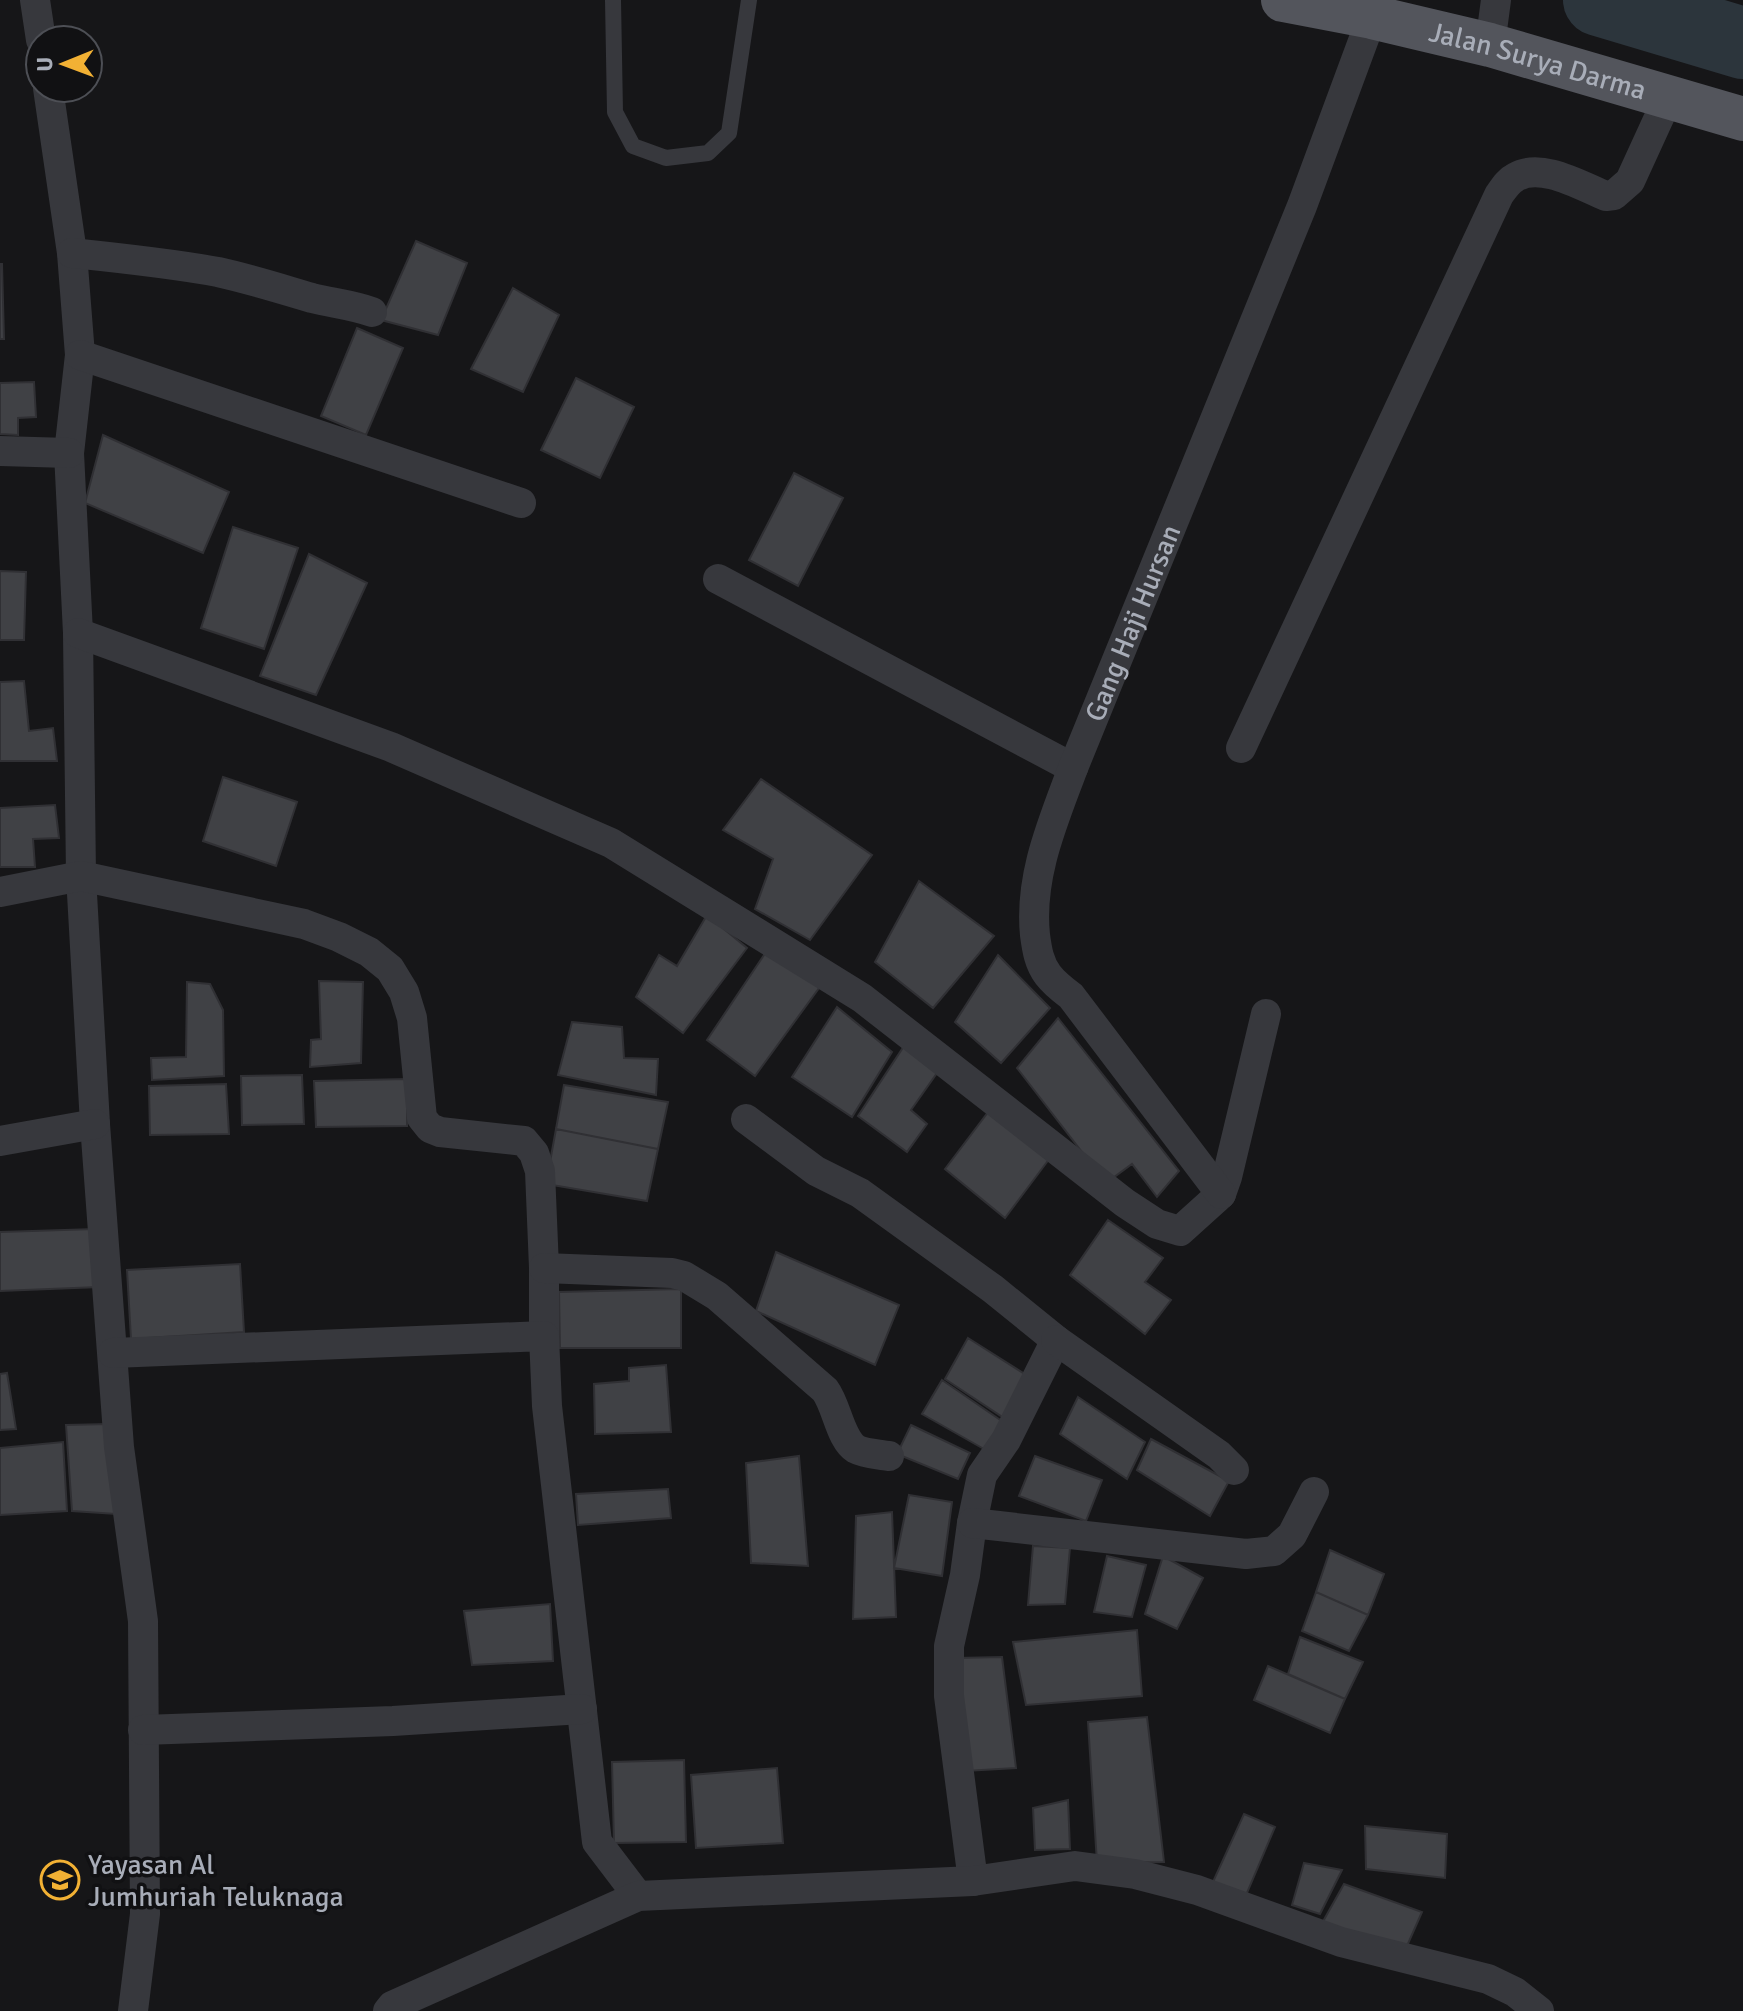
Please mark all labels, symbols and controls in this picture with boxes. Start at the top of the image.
street label: Jalan Surya Darma [1426,15,1650,108]
north arrow [24,24,104,104]
text: U [31,57,58,72]
street label: Gang Haji Hursan [1078,520,1188,726]
place label: Yayasan Al Jumhuriah Teluknaga [88,1848,344,1914]
school or university icon: Yayasan Al Jumhuriah Teluknaga [39,1859,81,1901]

